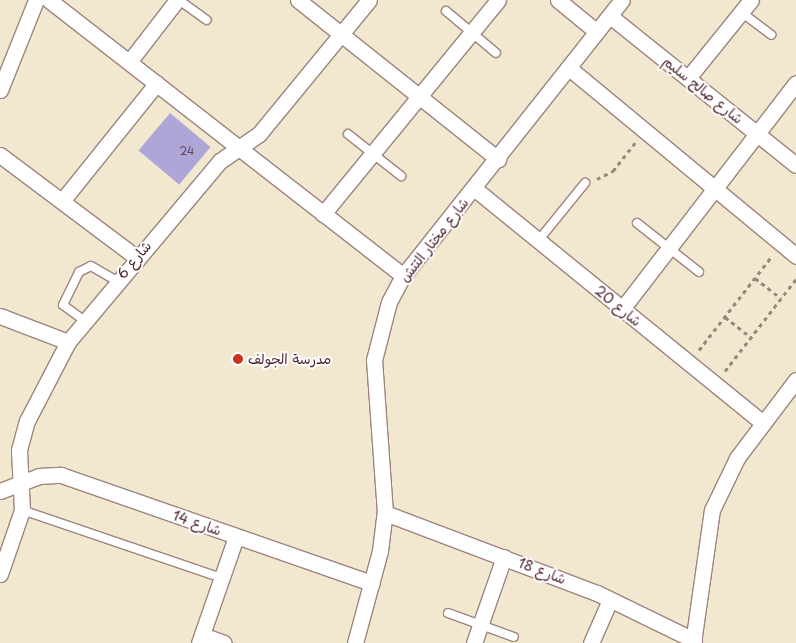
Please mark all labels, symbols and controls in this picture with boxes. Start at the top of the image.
street label: شارع صالح سليم [660,53,746,127]
house number: 24 [180,144,194,158]
street label: شارع مختار التتش [396,195,472,285]
street label: شارع 6 [113,237,155,283]
street label: شارع 20 [591,282,645,330]
place label: مدرسة الجولف [248,351,331,367]
marker: مدرسة الجولف [232,353,244,365]
street label: شارع 14 [170,507,224,539]
street label: شارع 18 [516,554,568,588]

